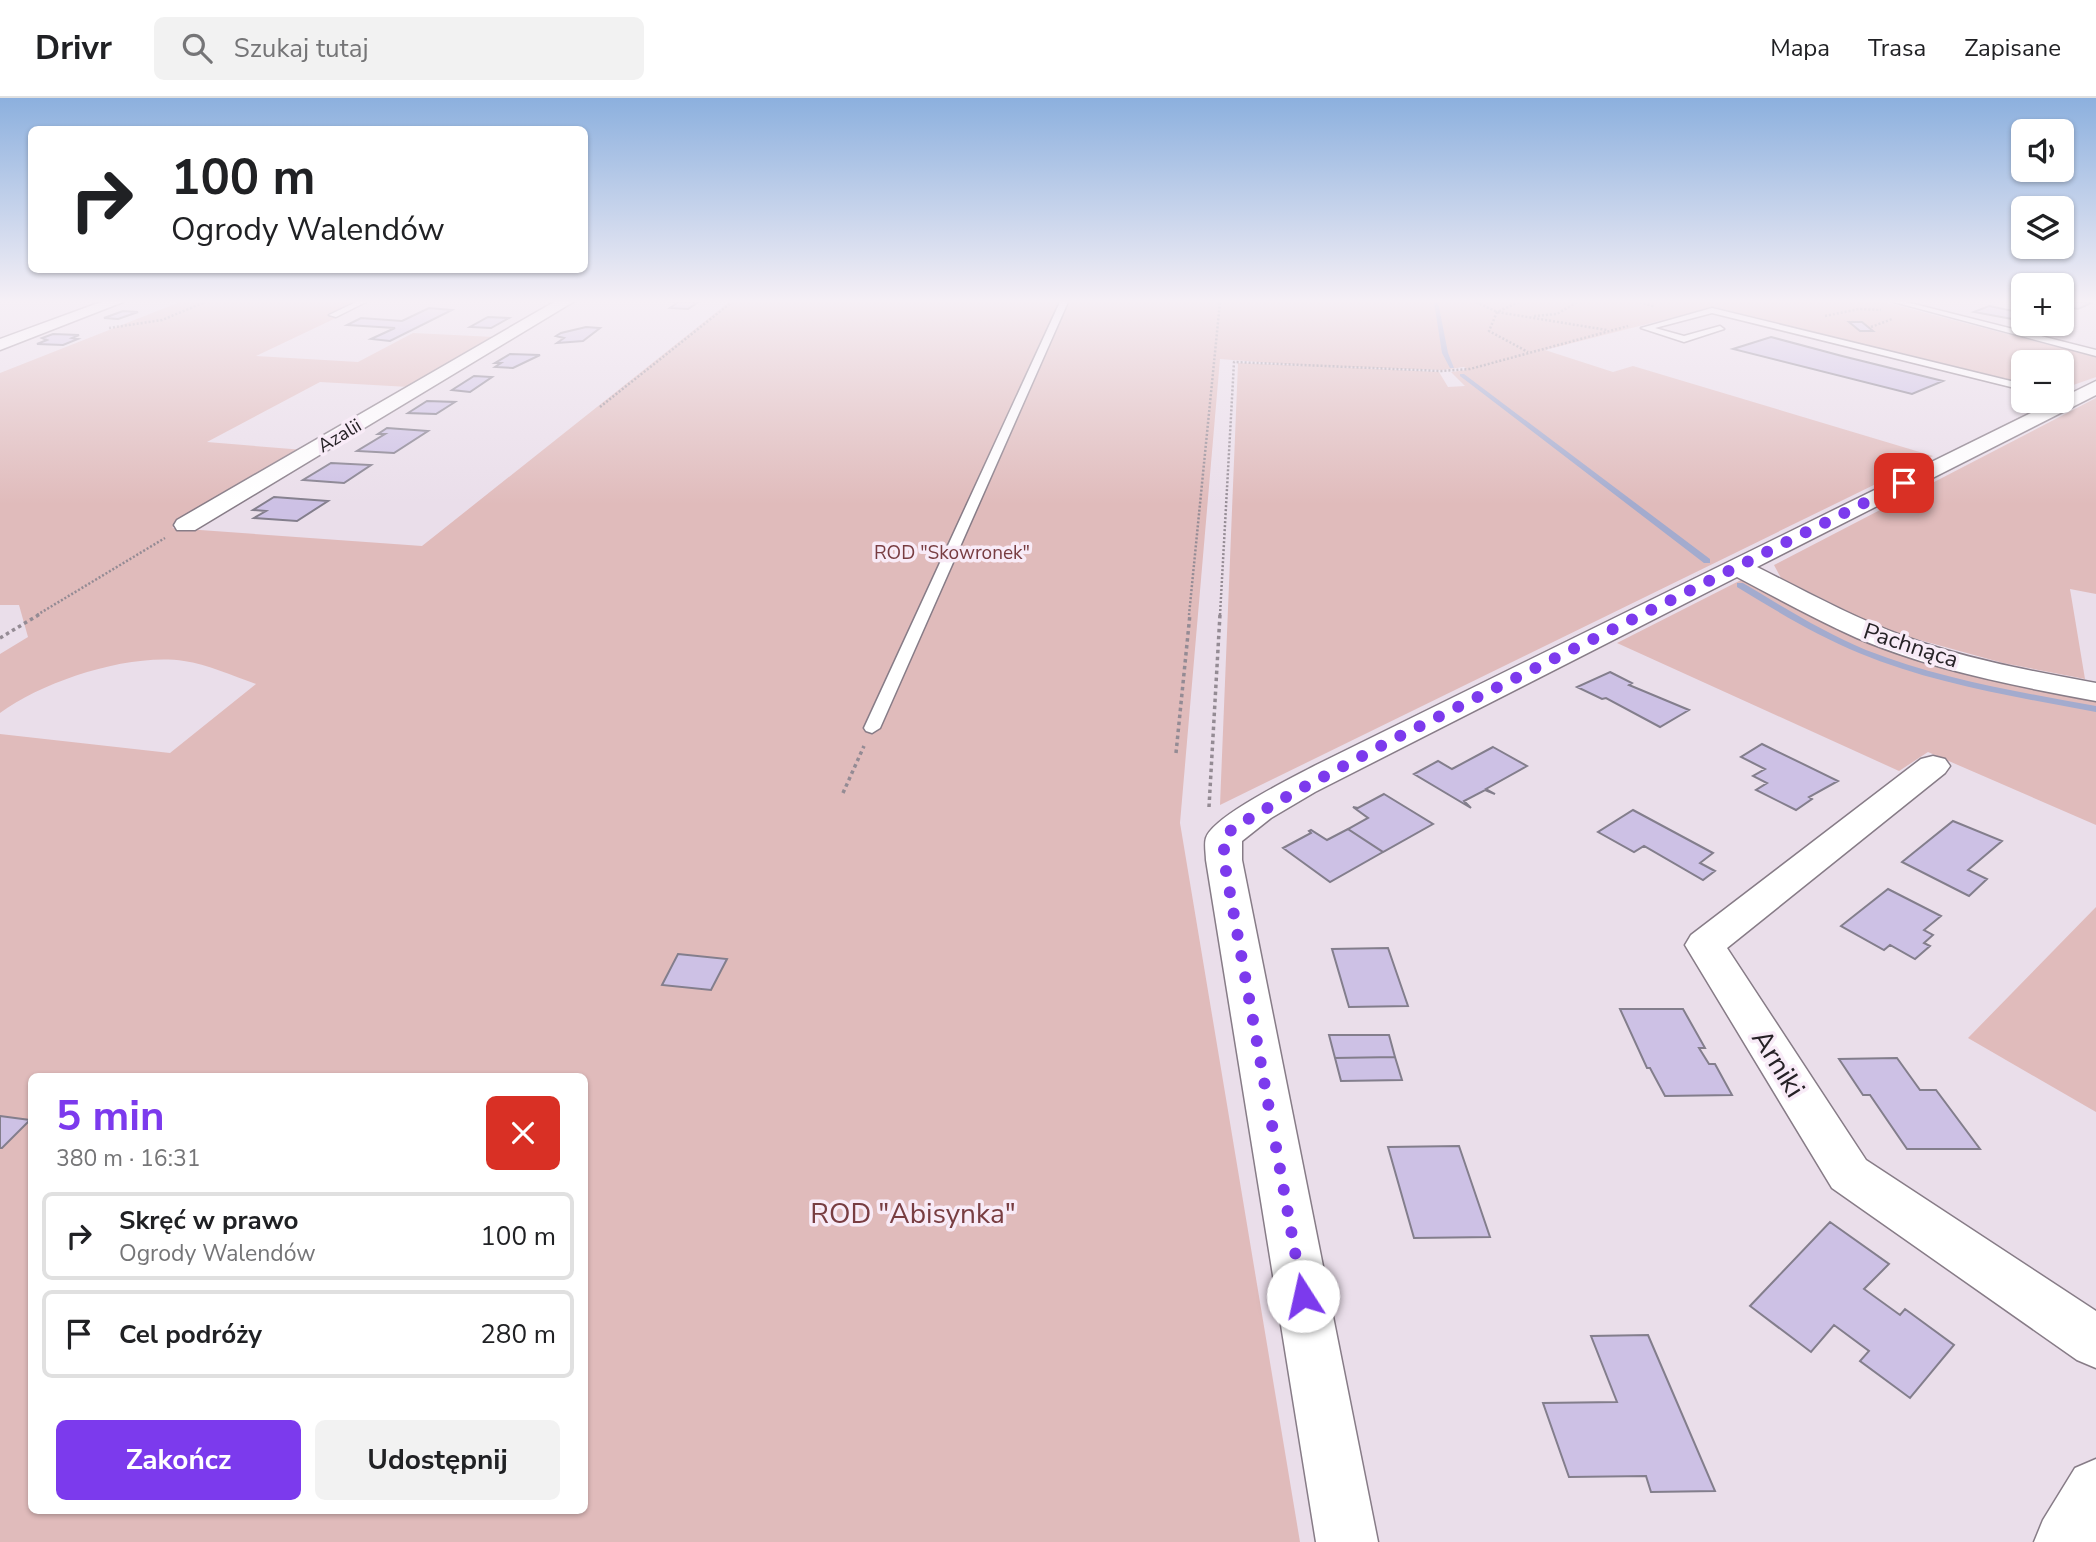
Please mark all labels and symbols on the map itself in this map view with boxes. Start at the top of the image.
street label: Azalii [313,413,366,459]
pin [1874,453,1934,513]
park label: ROD "Skowronek" [874,540,1030,566]
street label: Pachnąca [1859,616,1962,675]
street label: Arniki [1743,1022,1814,1105]
park label: ROD "Abisynka" [810,1195,1016,1233]
position arrow [1266,1259,1340,1333]

